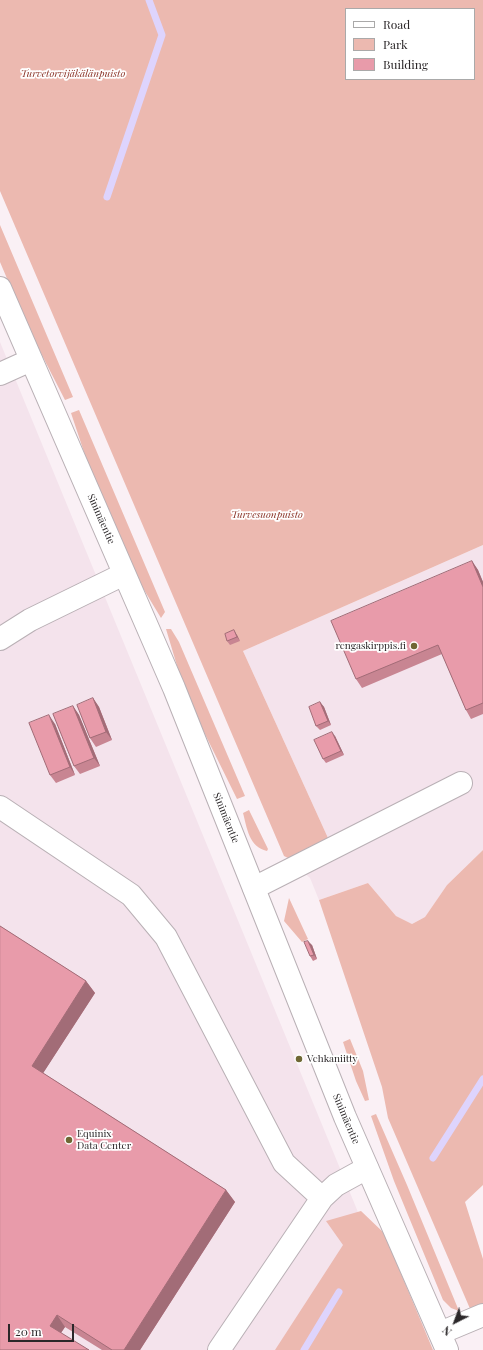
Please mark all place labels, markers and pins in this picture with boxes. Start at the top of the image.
place label: rengaskirppis.fi [336,640,406,652]
marker: rengaskirppis.fi [409,641,419,651]
place label: Vehkaniitty [307,1053,358,1065]
marker: Vehkaniitty [294,1054,304,1064]
place label: Equinix Data Center [77,1128,131,1152]
marker: Equinix Data Center [64,1135,74,1145]

